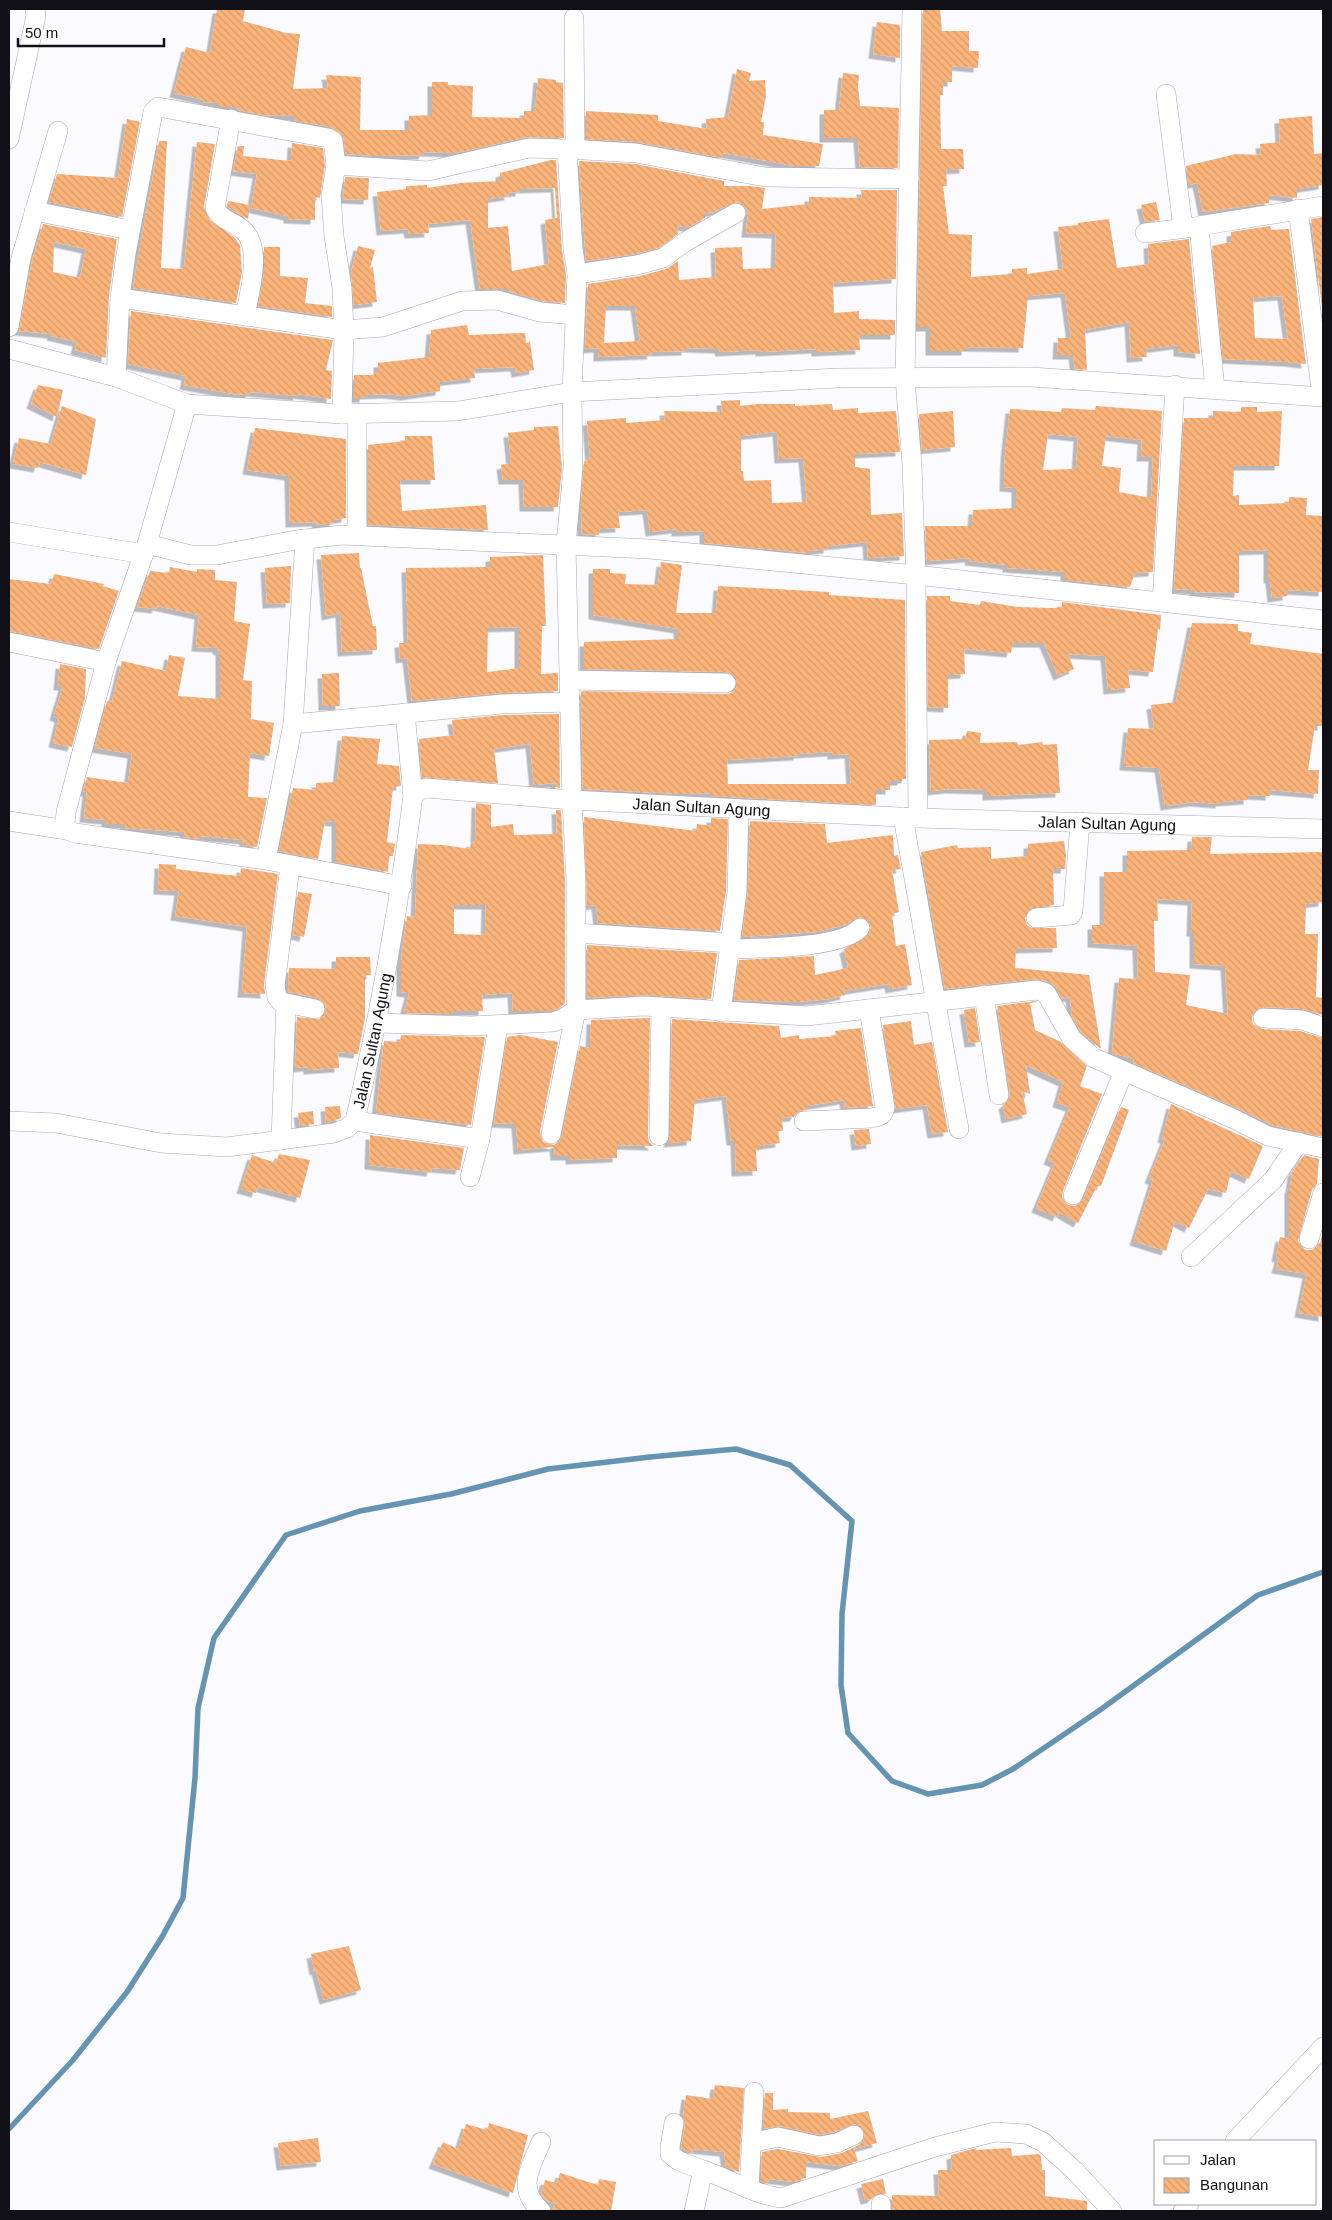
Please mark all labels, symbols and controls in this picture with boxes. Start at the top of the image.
scale bar [18,15,164,47]
text: 50 m [25,24,58,41]
street label: Jalan Sultan Agung [632,795,771,819]
street label: Jalan Sultan Agung [1038,813,1176,834]
street label: Jalan Sultan Agung [350,972,394,1110]
legend [1154,2140,1317,2205]
text: Jalan [1200,2151,1236,2168]
text: Bangunan [1200,2176,1268,2193]

